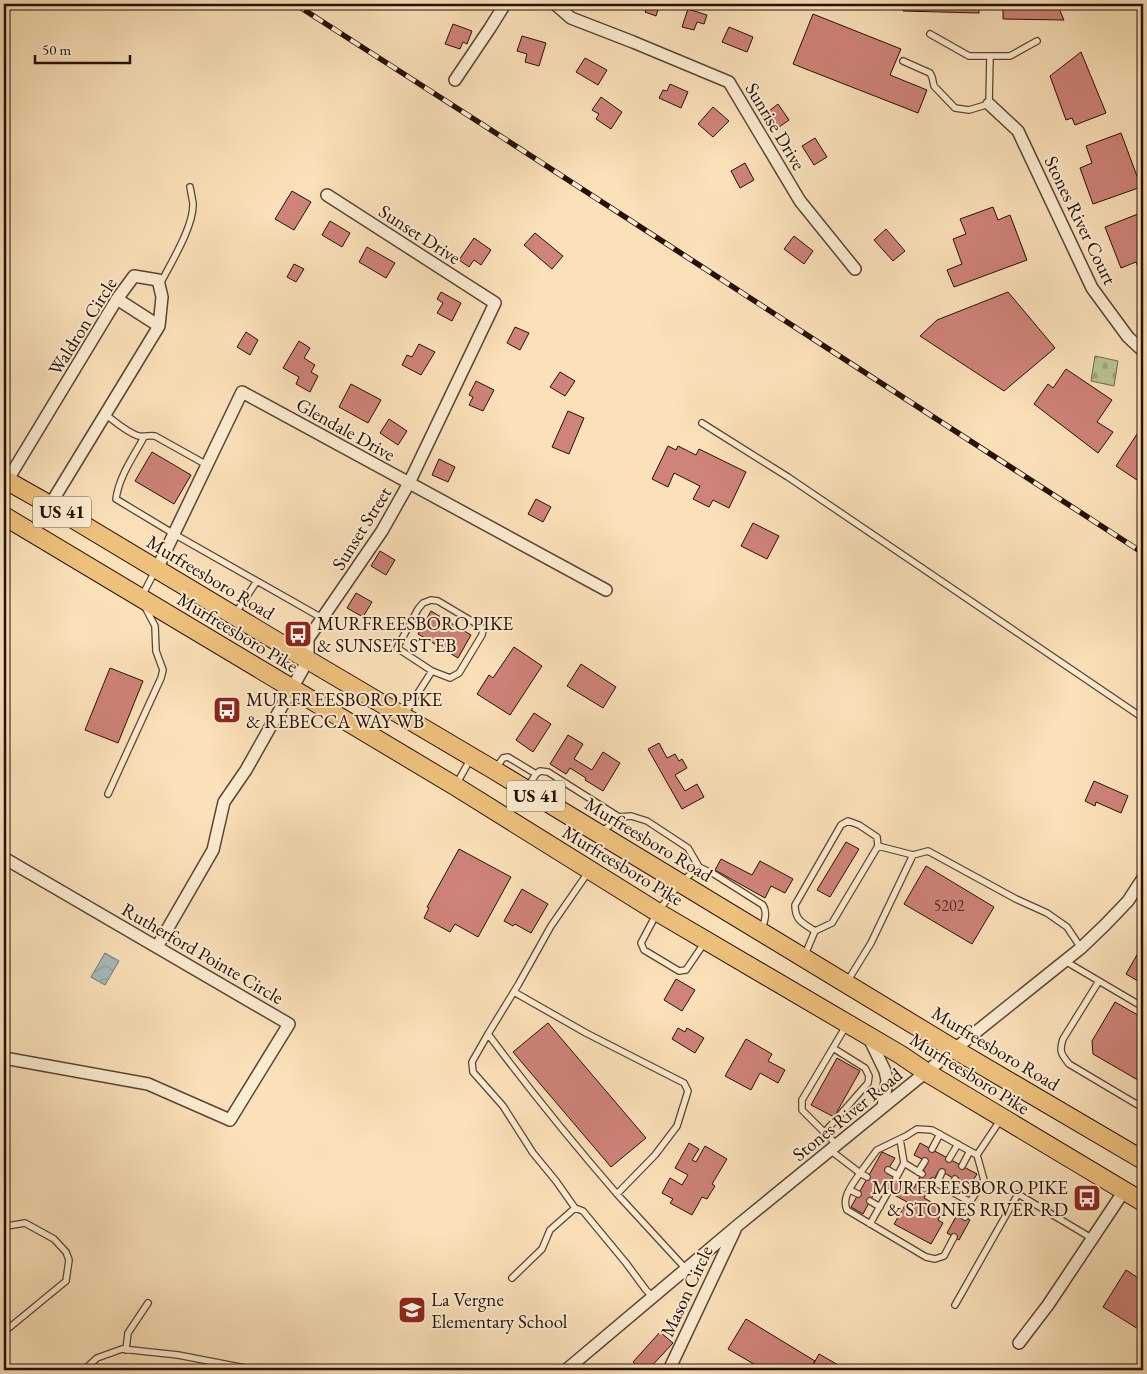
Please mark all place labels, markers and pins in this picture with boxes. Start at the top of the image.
place label: MURFREESBORO PIKE & SUNSET ST EB [317,611,514,658]
bus stop icon: MURFREESBORO PIKE & SUNSET ST EB [283,619,313,649]
place label: MURFREESBORO PIKE & REBECCA WAY WB [246,687,443,734]
bus stop icon: MURFREESBORO PIKE & REBECCA WAY WB [212,695,242,725]
place label: MURFREESBORO PIKE & STONES RIVER RD [872,1175,1068,1222]
bus stop icon: MURFREESBORO PIKE & STONES RIVER RD [1072,1183,1102,1213]
place label: La Vergne Elementary School [431,1287,568,1334]
school or university icon: La Vergne Elementary School [397,1295,427,1325]

